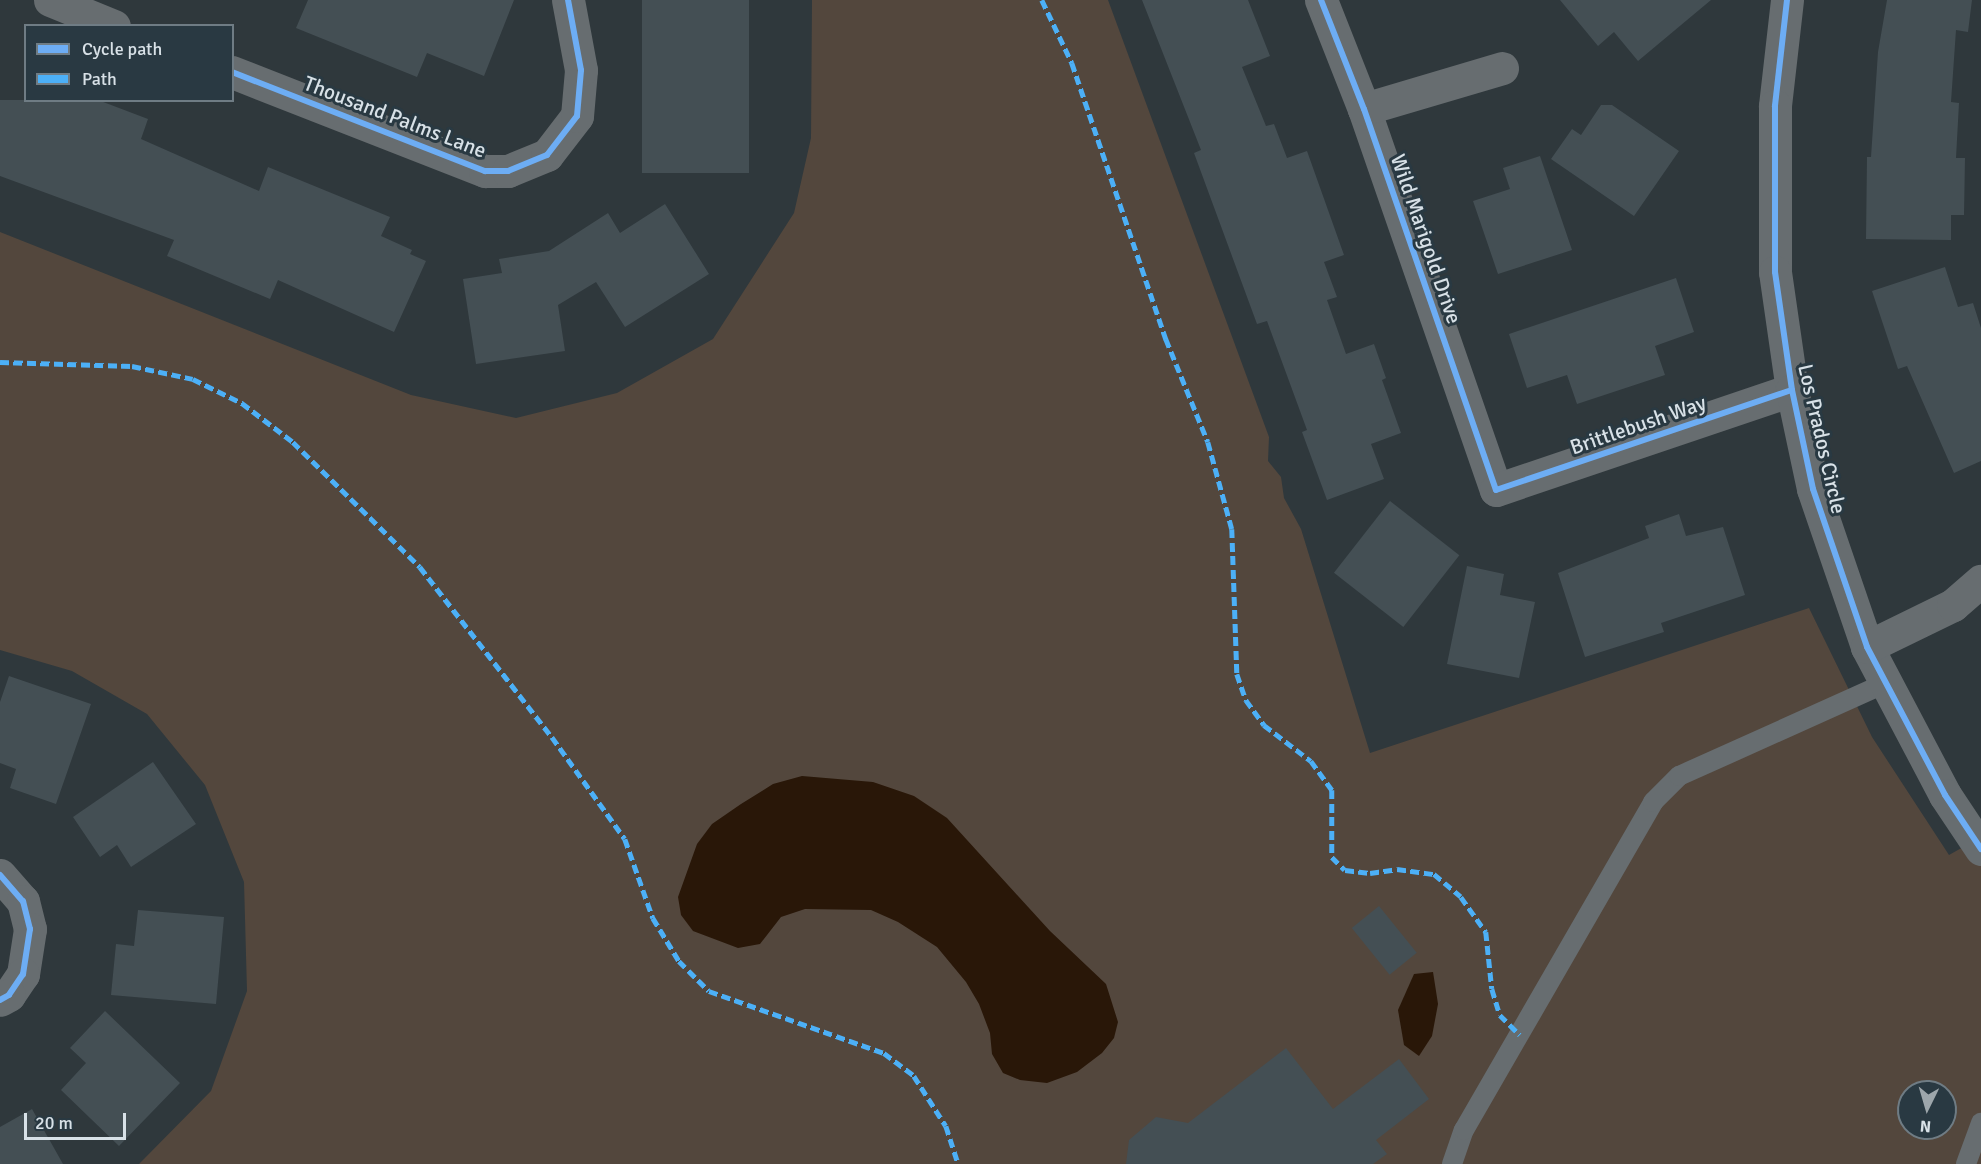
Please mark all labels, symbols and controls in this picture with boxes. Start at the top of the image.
legend [24,24,234,102]
text: Cycle path [82,38,162,60]
text: Path [82,68,117,90]
street label: Thousand Palms Lane [300,71,490,163]
street label: Wild Marigold Drive [1385,151,1467,327]
street label: Los Prados Circle [1793,362,1851,516]
street label: Brittlebush Way [1567,390,1709,460]
north arrow [1897,1080,1957,1140]
scale bar [27,1101,129,1139]
text: 20 m [35,1112,73,1134]
text: N [1919,1115,1932,1136]

